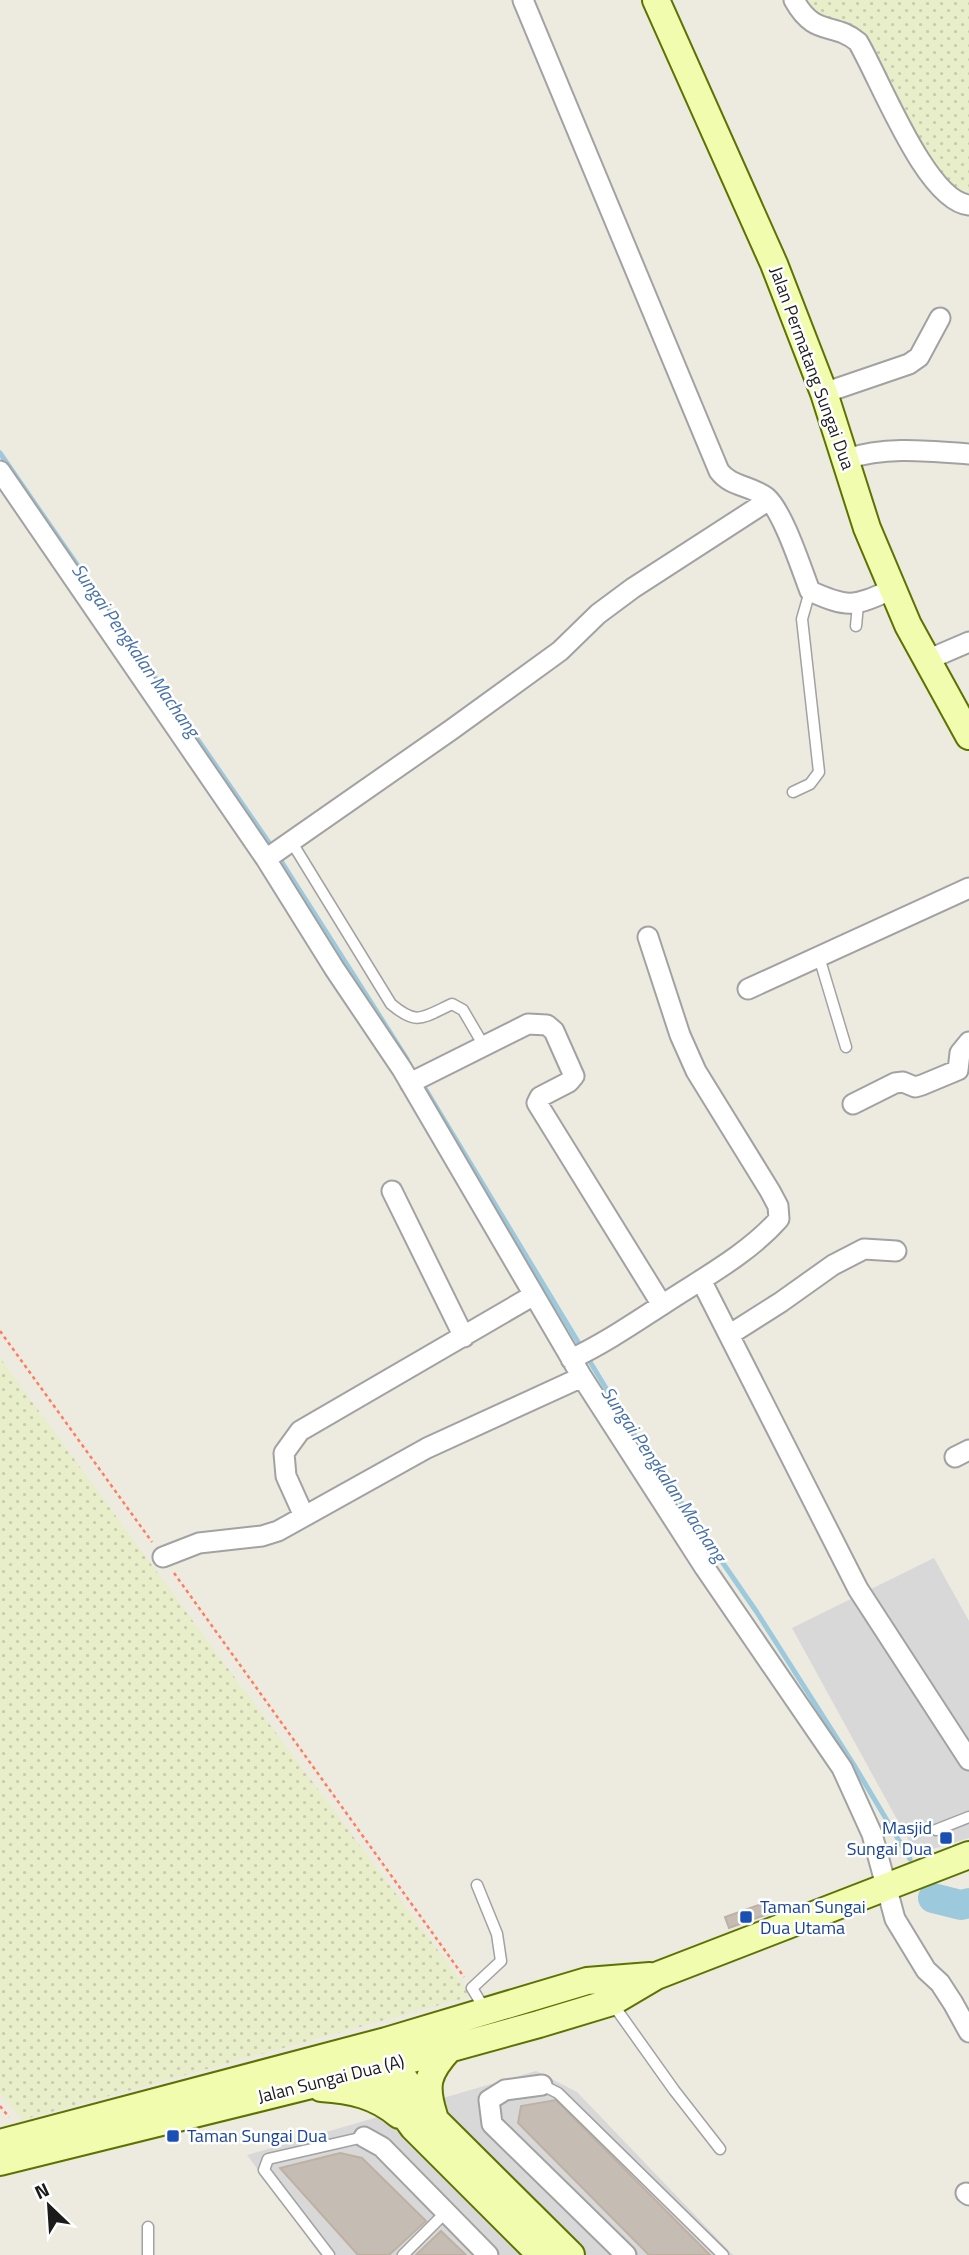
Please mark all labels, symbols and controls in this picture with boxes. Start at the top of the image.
street label: Jalan Permatang Sungai Dua [763,262,862,473]
water label: Sungai Pengkalan Machang [65,557,209,744]
water label: Sungai Pengkalan Machang [595,1380,735,1569]
place label: Masjid Sungai Dua [847,1814,932,1862]
marker: Masjid Sungai Dua [938,1830,954,1846]
place label: Taman Sungai Dua Utama [760,1893,866,1941]
marker: Taman Sungai Dua Utama [738,1909,754,1925]
street label: Jalan Sungai Dua (A) [255,2047,407,2110]
place label: Taman Sungai Dua [187,2122,327,2149]
marker: Taman Sungai Dua [165,2128,181,2144]
north arrow [14,2171,84,2241]
text: N [30,2174,54,2206]

